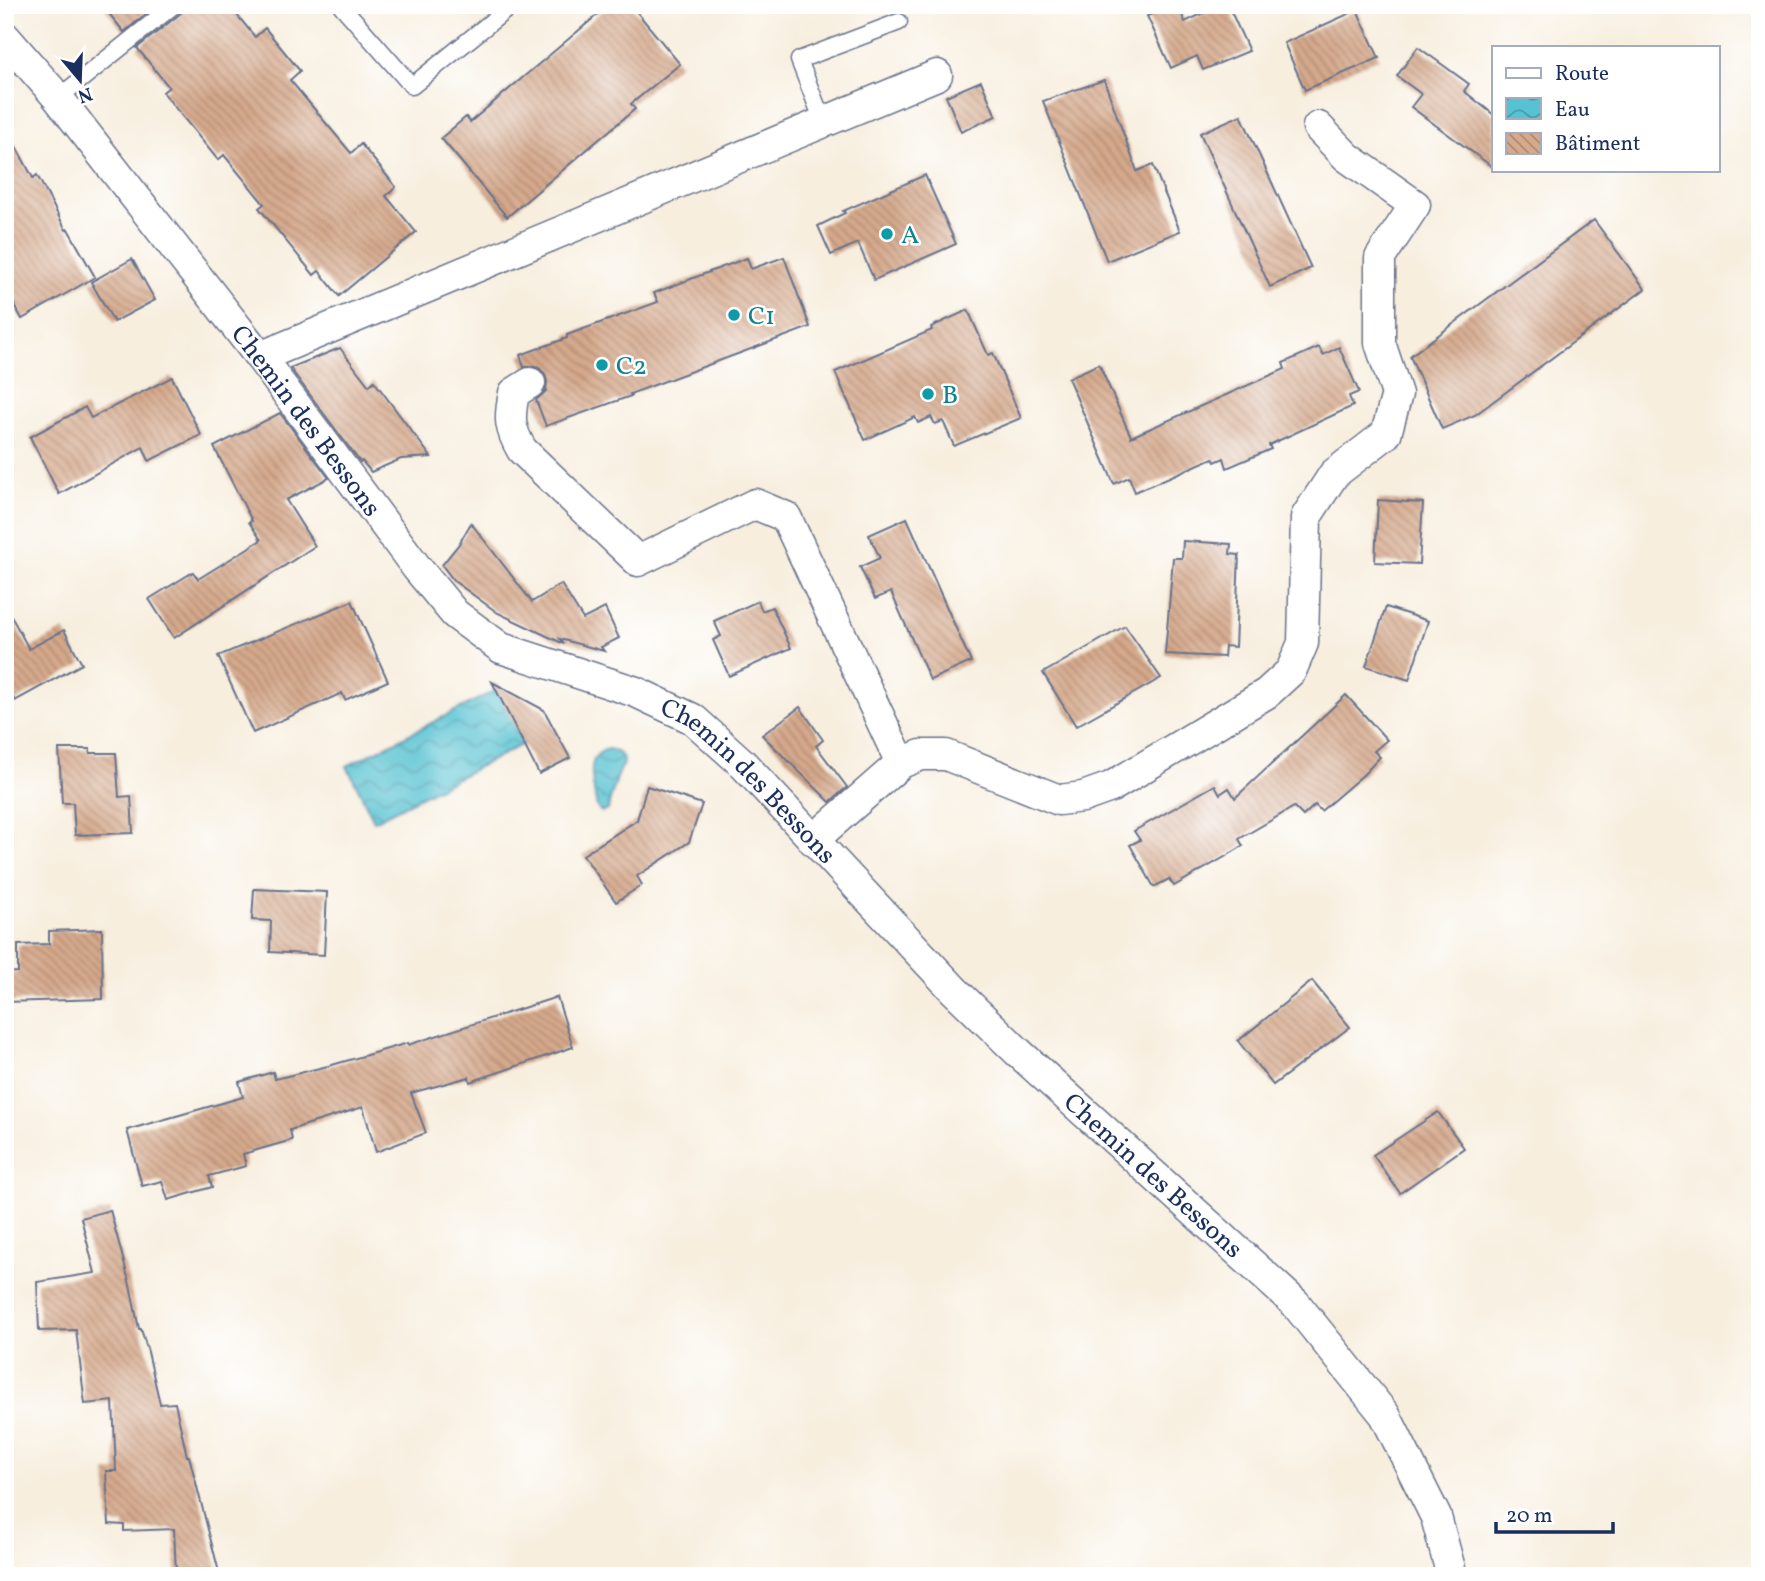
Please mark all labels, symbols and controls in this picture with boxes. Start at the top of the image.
north arrow [46,46,116,116]
legend [1492,46,1720,172]
text: Route [1555,60,1609,89]
text: N [74,80,96,109]
text: Eau [1555,96,1590,125]
text: Bâtiment [1555,130,1640,159]
place label: A [901,218,919,254]
marker: A [879,226,895,242]
place label: C1 [748,299,775,335]
marker: C1 [726,307,742,323]
street label: Chemin des Bessons [222,318,389,525]
place label: C2 [616,349,647,385]
marker: C2 [594,357,610,373]
place label: B [942,378,958,414]
marker: B [920,386,936,402]
street label: Chemin des Bessons [654,690,843,873]
street label: Chemin des Bessons [1055,1086,1250,1267]
scale bar [1496,1490,1613,1534]
text: 20 m [1506,1502,1552,1531]

